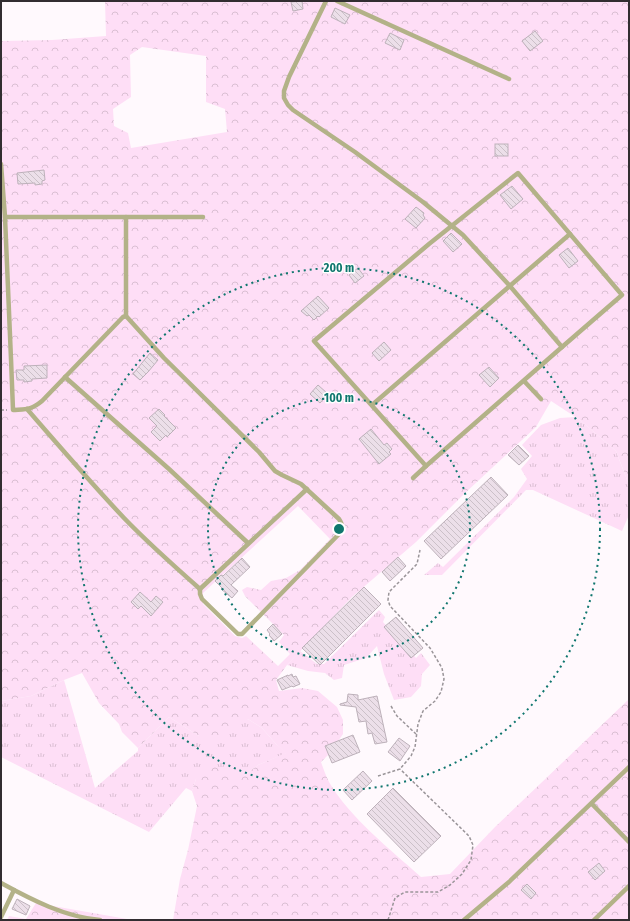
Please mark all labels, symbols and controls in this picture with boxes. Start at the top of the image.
text: 200 m [323,261,354,275]
text: 100 m [324,391,354,405]
centre of rings [332,522,346,536]

